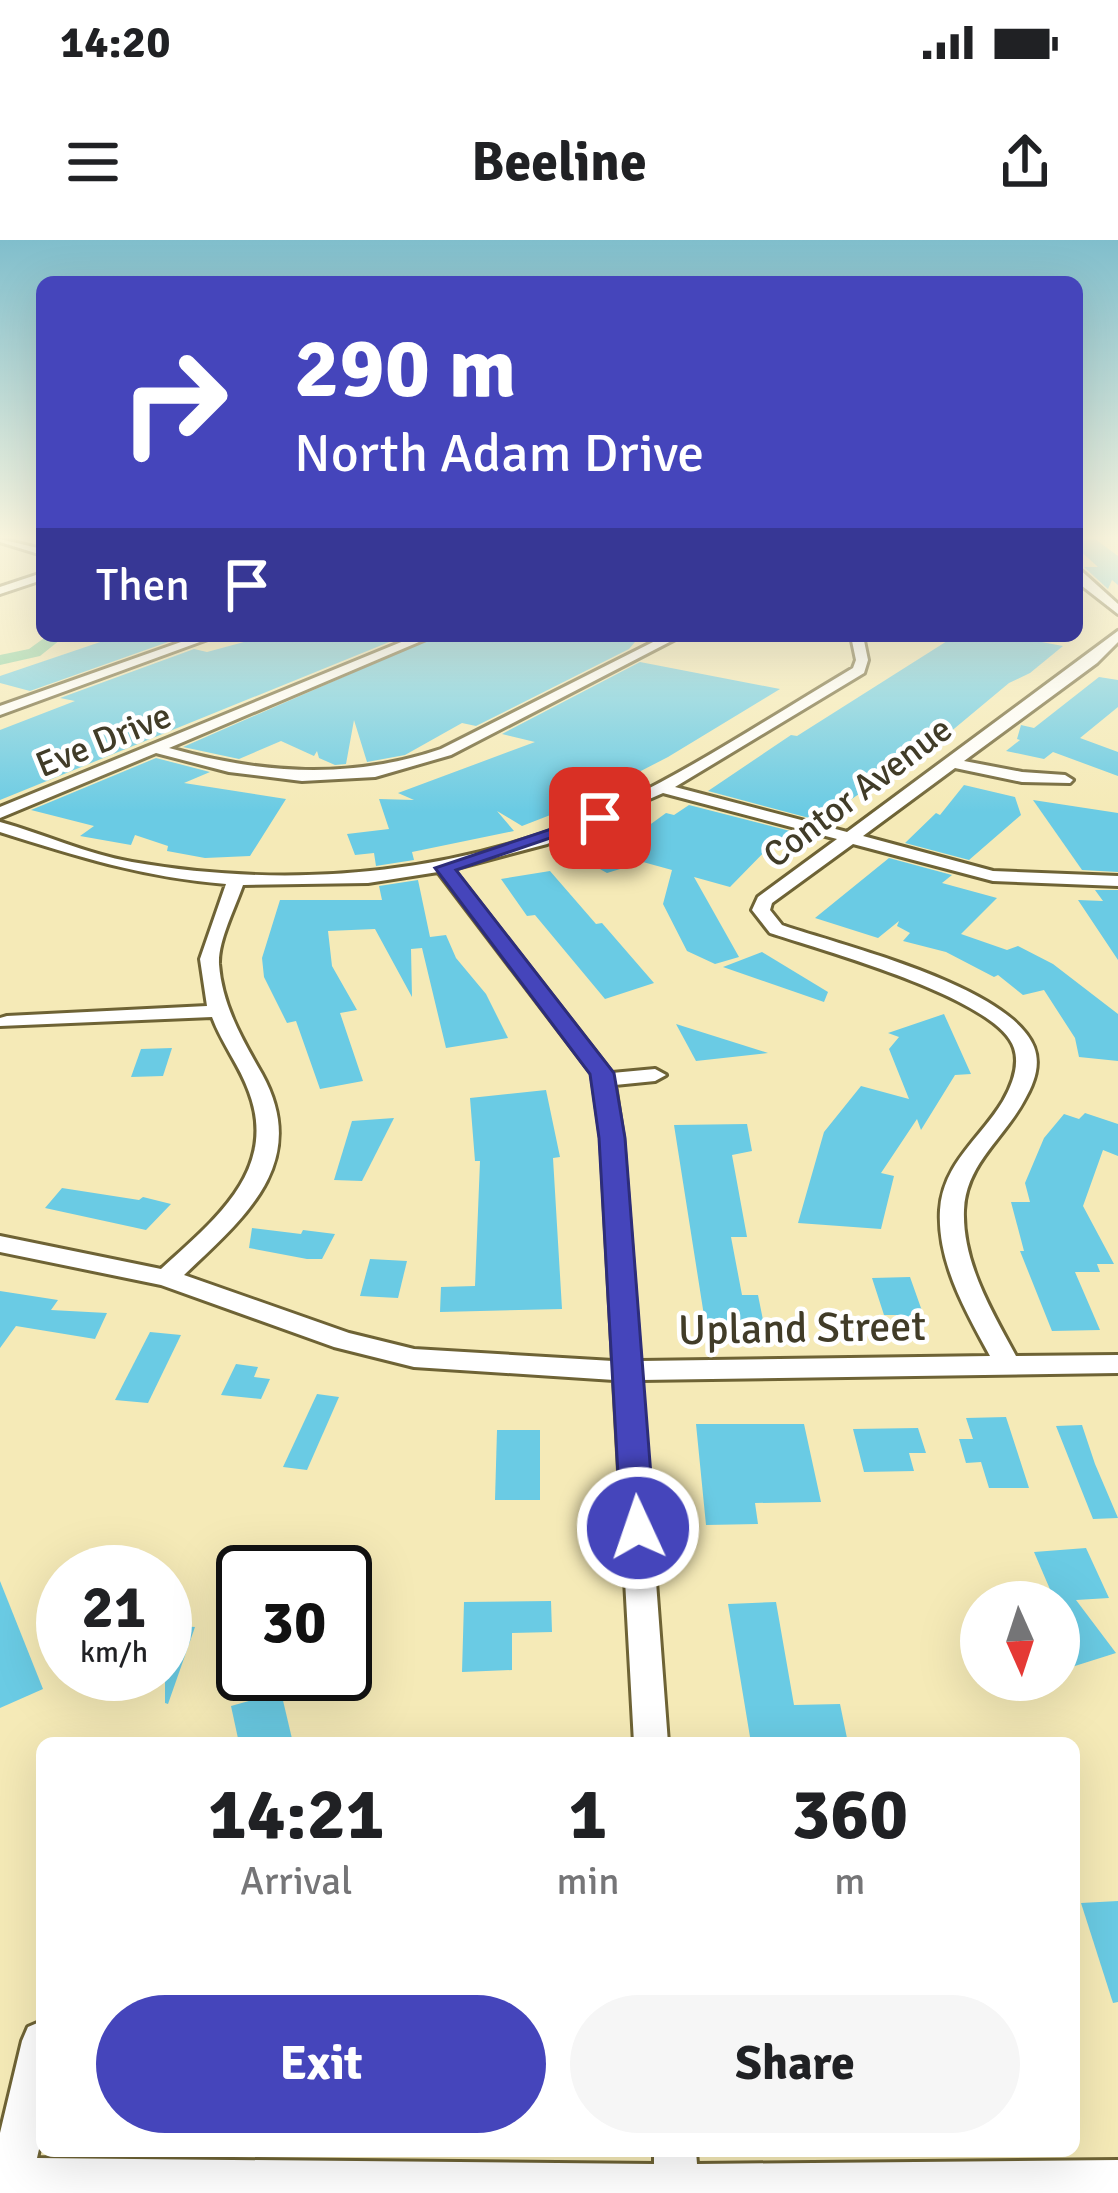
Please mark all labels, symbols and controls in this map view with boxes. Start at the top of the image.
text: 14:20 [60,15,170,70]
icon: menu [60,129,126,195]
text: Beeline [471,129,647,196]
icon: share [992,129,1058,195]
text: 290 m [294,317,516,421]
icon: right [96,324,252,480]
text: North Adam Drive [294,420,704,487]
icon: arrive [214,552,280,618]
text: Then [96,558,190,613]
street label: Eve Drive [29,693,178,788]
street label: Contor Avenue [755,707,961,878]
pin [549,767,651,869]
icon: arrive [567,785,633,851]
street label: Upland Street [678,1301,926,1356]
position arrow [575,1465,701,1591]
speed limit sign: 30 [216,1545,372,1701]
text: 21 [82,1571,146,1645]
north arrow [960,1581,1080,1701]
map controls [960,1581,1080,1701]
text: km/h [80,1634,148,1671]
text: 14:21 [208,1770,385,1859]
text: 1 [569,1770,607,1859]
text: 360 [791,1770,908,1859]
text: Arrival [240,1857,352,1905]
text: min [557,1857,620,1905]
text: m [834,1857,865,1905]
button: Exit [96,1995,546,2133]
button: Share [570,1995,1020,2133]

